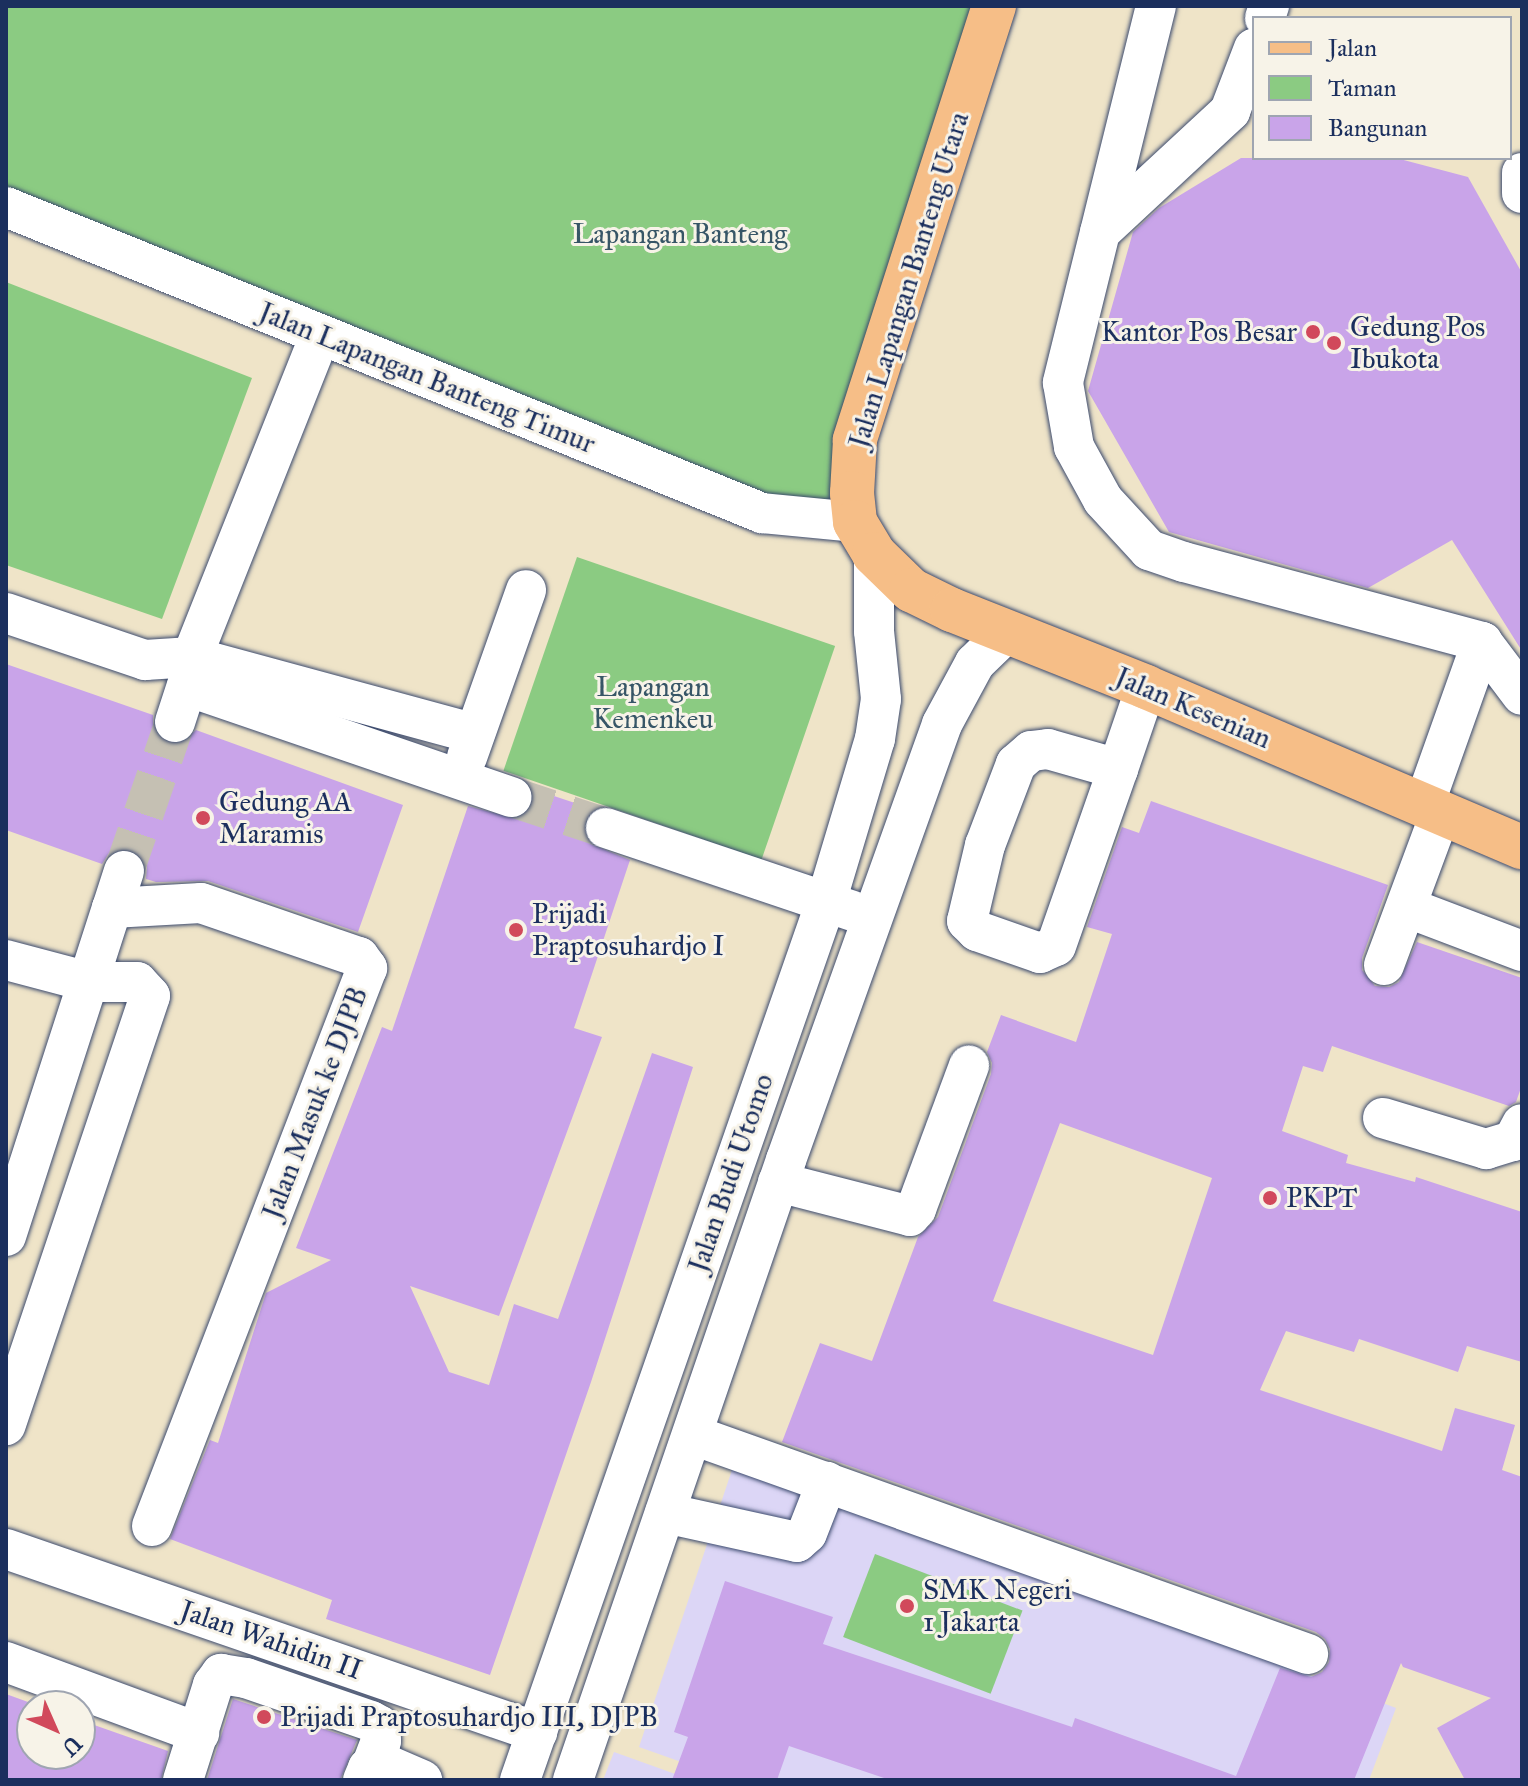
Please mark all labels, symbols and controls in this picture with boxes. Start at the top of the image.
legend [1252,16,1512,160]
text: Jalan [1328,33,1377,63]
text: Taman [1328,73,1396,103]
street label: Jalan Lapangan Banteng Utara [842,108,976,452]
text: Bangunan [1328,113,1427,143]
park label: Lapangan Banteng [573,217,787,251]
street label: Jalan Lapangan Banteng Timur [254,295,600,461]
place label: Gedung Pos Ibukota [1350,310,1485,376]
place label: Kantor Pos Besar [1101,315,1297,349]
marker: Kantor Pos Besar [1304,323,1322,341]
marker: Gedung Pos Ibukota [1325,334,1343,352]
street label: Jalan Kesenian [1110,660,1276,756]
park label: Lapangan Kemenkeu [593,670,713,736]
place label: Gedung AA Maramis [219,785,352,851]
marker: Gedung AA Maramis [194,809,212,827]
place label: Prijadi Praptosuhardjo I [532,897,725,963]
marker: Prijadi Praptosuhardjo I [507,921,525,939]
street label: Jalan Masuk ke DJPB [255,982,375,1224]
street label: Jalan Budi Utomo [681,1069,781,1277]
place label: PKPT [1286,1181,1357,1215]
marker: PKPT [1261,1189,1279,1207]
place label: SMK Negeri 1 Jakarta [923,1573,1072,1639]
street label: Jalan Wahidin II [176,1593,366,1687]
marker: SMK Negeri 1 Jakarta [898,1597,916,1615]
north arrow [16,1690,96,1770]
place label: Prijadi Praptosuhardjo III, DJPB [280,1700,658,1734]
marker: Prijadi Praptosuhardjo III, DJPB [255,1708,273,1726]
text: U [56,1730,88,1762]

